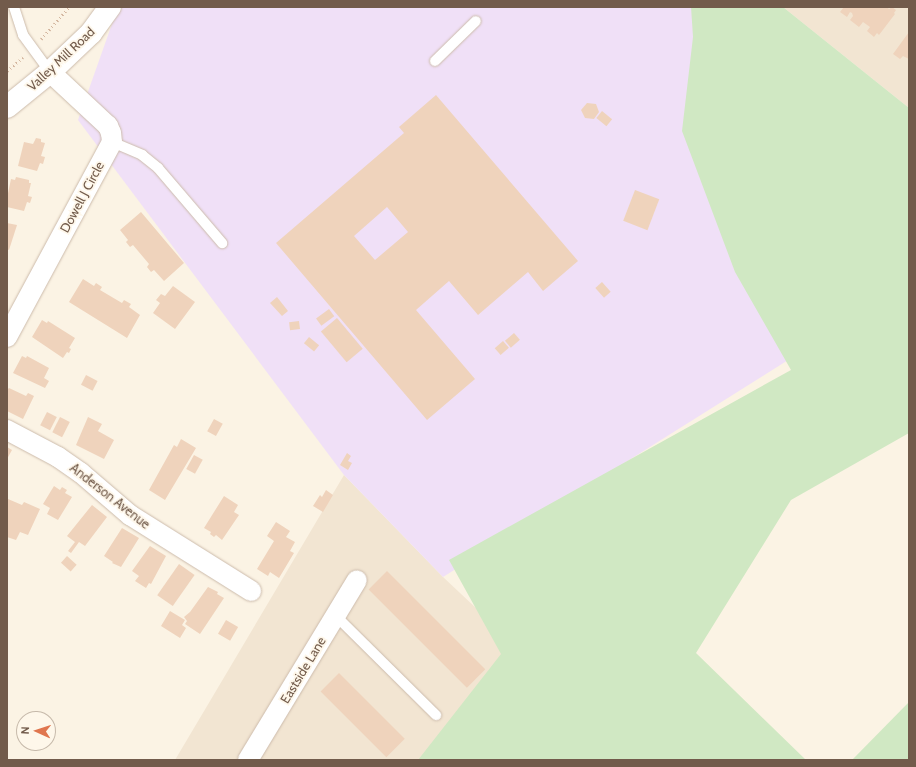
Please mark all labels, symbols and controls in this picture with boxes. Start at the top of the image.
street label: Valley Mill Road [24,24,98,94]
street label: Dowell J Circle [57,159,107,235]
street label: Anderson Avenue [67,460,153,532]
street label: Eastside Lane [277,634,329,706]
north arrow [16,711,56,751]
text: N [18,726,32,735]

